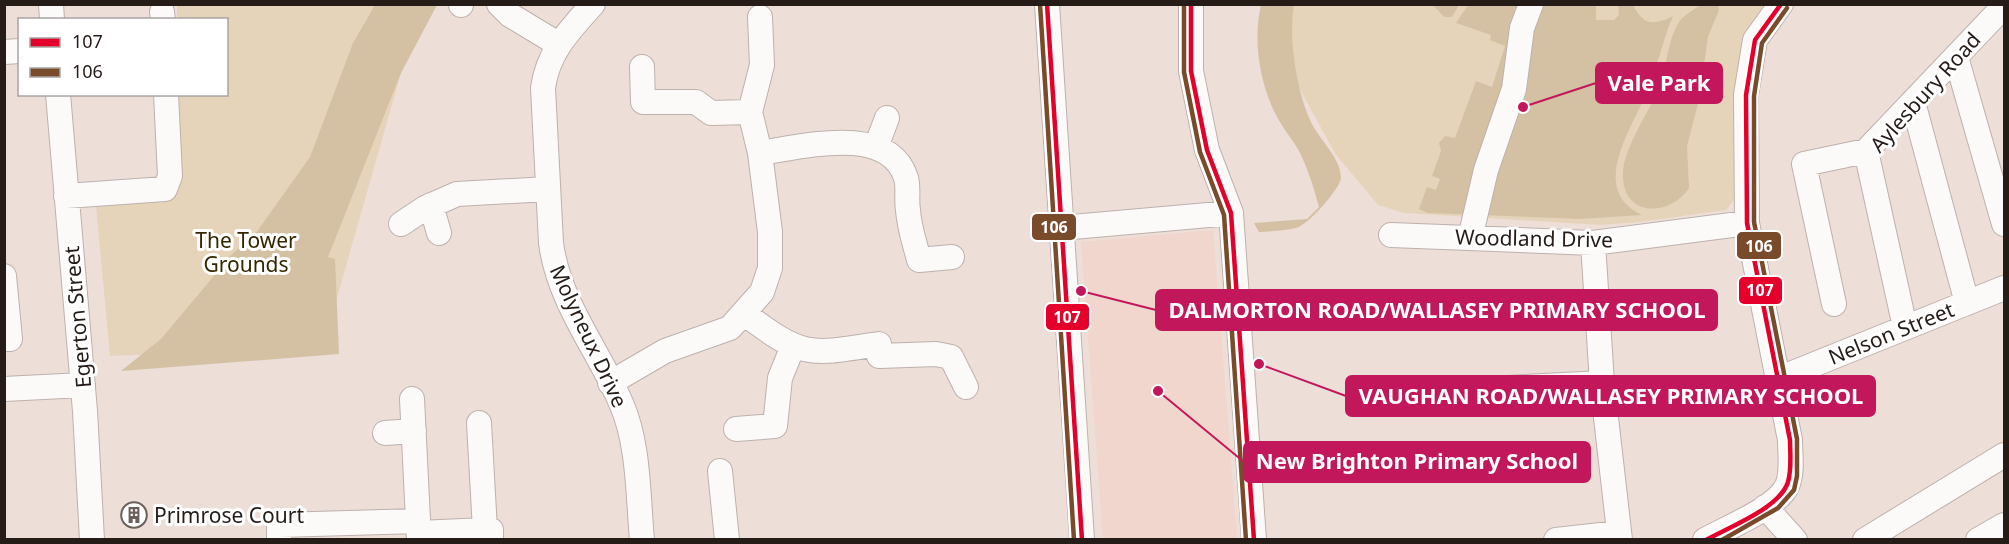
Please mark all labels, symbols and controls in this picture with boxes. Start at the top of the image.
legend [18,18,228,96]
street label: Aylesbury Road [1864,26,1986,158]
text: 107 [72,29,103,53]
text: 106 [72,59,103,83]
callout: Vale Park [1596,63,1722,103]
text: Vale Park [1608,67,1711,97]
line badge: 106 [1031,213,1077,241]
text: 106 [1040,216,1068,238]
street label: Woodland Drive [1455,223,1613,253]
park label: The Tower Grounds [195,226,297,278]
line badge: 106 [1736,231,1782,260]
text: 106 [1745,235,1773,257]
street label: Egerton Street [57,244,97,389]
street label: Molyneux Drive [544,260,634,412]
line badge: 107 [1738,276,1783,305]
text: 107 [1746,279,1774,301]
callout: DALMORTON ROAD/WALLASEY PRIMARY SCHOOL [1156,290,1717,330]
text: DALMORTON ROAD/WALLASEY PRIMARY SCHOOL [1169,294,1705,324]
street label: Nelson Street [1824,295,1958,371]
line badge: 107 [1045,303,1090,331]
text: 107 [1053,306,1081,328]
callout: VAUGHAN ROAD/WALLASEY PRIMARY SCHOOL [1346,376,1875,416]
text: VAUGHAN ROAD/WALLASEY PRIMARY SCHOOL [1359,380,1863,410]
callout: New Brighton Primary School [1244,442,1590,482]
text: New Brighton Primary School [1256,445,1578,475]
building icon: Primrose Court [119,500,149,530]
place label: Primrose Court [154,501,304,529]

